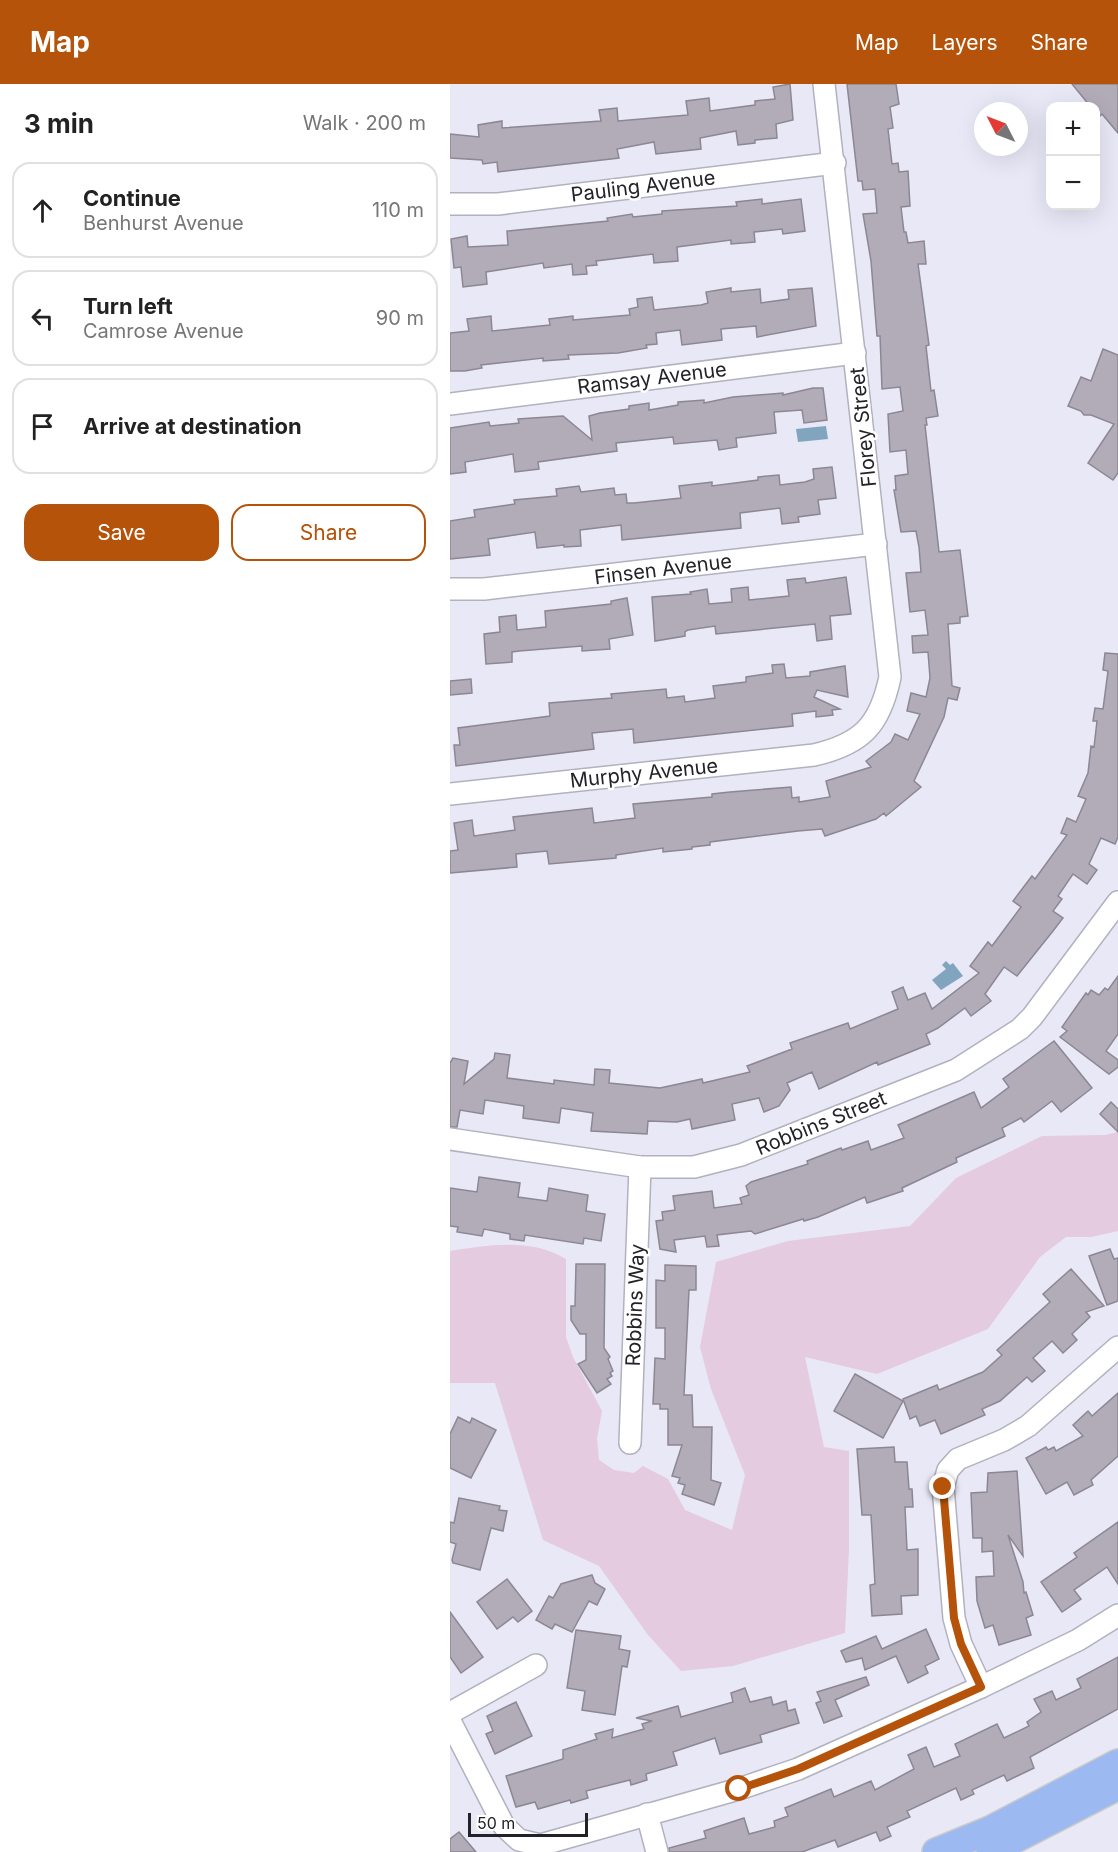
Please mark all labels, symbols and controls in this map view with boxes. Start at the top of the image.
text: Map [30,25,90,59]
text: Map [855,30,899,55]
text: Layers [932,30,998,55]
text: Share [1031,30,1088,55]
north arrow [974,102,1028,156]
map controls [1046,102,1100,210]
button: + [1046,102,1100,156]
text: 3 min [24,108,94,139]
text: Walk · 200 m [303,111,426,135]
button: − [1046,156,1100,210]
street label: Pauling Avenue [569,165,717,207]
text: Continue [83,185,181,211]
icon: ahead [26,194,59,227]
text: 110 m [372,198,424,222]
text: Benhurst Avenue [83,211,244,235]
text: Turn left [83,293,173,319]
icon: left [26,302,59,335]
text: 90 m [376,306,424,330]
text: Camrose Avenue [83,319,244,343]
street label: Ramsay Avenue [576,357,728,399]
street label: Florey Street [845,365,881,488]
icon: arrive [26,410,59,443]
text: Arrive at destination [83,413,302,439]
button: Save [24,504,219,561]
button: Share [231,504,426,561]
street label: Finsen Avenue [593,549,733,589]
street label: Murphy Avenue [569,753,719,793]
street label: Robbins Street [752,1086,890,1160]
street label: Robbins Way [621,1243,649,1367]
route end [929,1473,955,1499]
route start [725,1775,751,1801]
scale bar [468,1810,588,1838]
text: 50 m [477,1813,515,1833]

